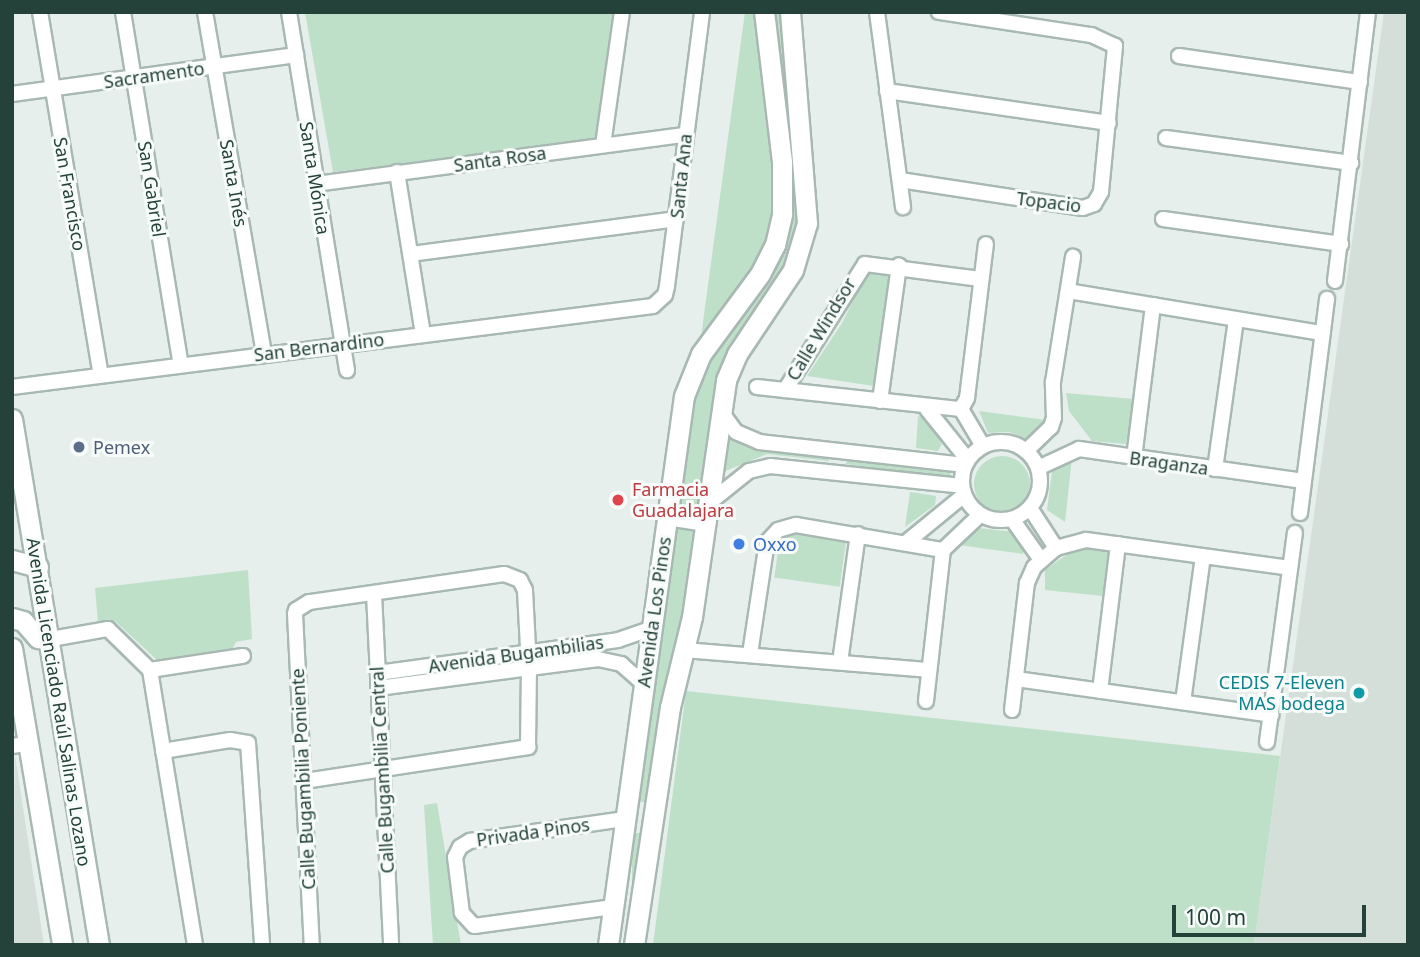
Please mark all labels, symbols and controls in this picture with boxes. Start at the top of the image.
street label: Sacramento [102,57,206,93]
street label: Santa Mónica [295,120,335,236]
street label: Santa Ana [666,133,696,219]
street label: San Francisco [49,136,91,252]
street label: Santa Inés [216,138,252,228]
street label: San Gabriel [134,139,170,239]
street label: Santa Rosa [452,142,548,176]
street label: Topacio [1015,187,1083,217]
street label: Calle Windsor [782,274,860,384]
street label: San Bernardino [253,328,385,366]
place label: Pemex [93,436,150,458]
marker: Pemex [71,439,87,455]
street label: Braganza [1128,447,1210,479]
place label: Farmacia Guadalajara [632,479,734,522]
marker: Farmacia Guadalajara [610,492,626,508]
place label: Oxxo [753,533,797,555]
street label: Avenida Los Pinos [633,535,675,689]
street label: Avenida Licenciado Raúl Salinas Lozano [22,536,96,868]
marker: Oxxo [731,536,747,552]
street label: Avenida Bugambilias [427,631,605,677]
street label: Calle Bugambilia Central [366,666,398,874]
street label: Calle Bugambilia Poniente [286,668,320,890]
place label: CEDIS 7-Eleven MAS bodega [1219,672,1345,714]
marker: CEDIS 7-Eleven MAS bodega [1351,685,1367,701]
street label: Privada Pinos [475,813,591,851]
scale bar [1175,890,1369,934]
text: 100 m [1185,903,1246,931]

